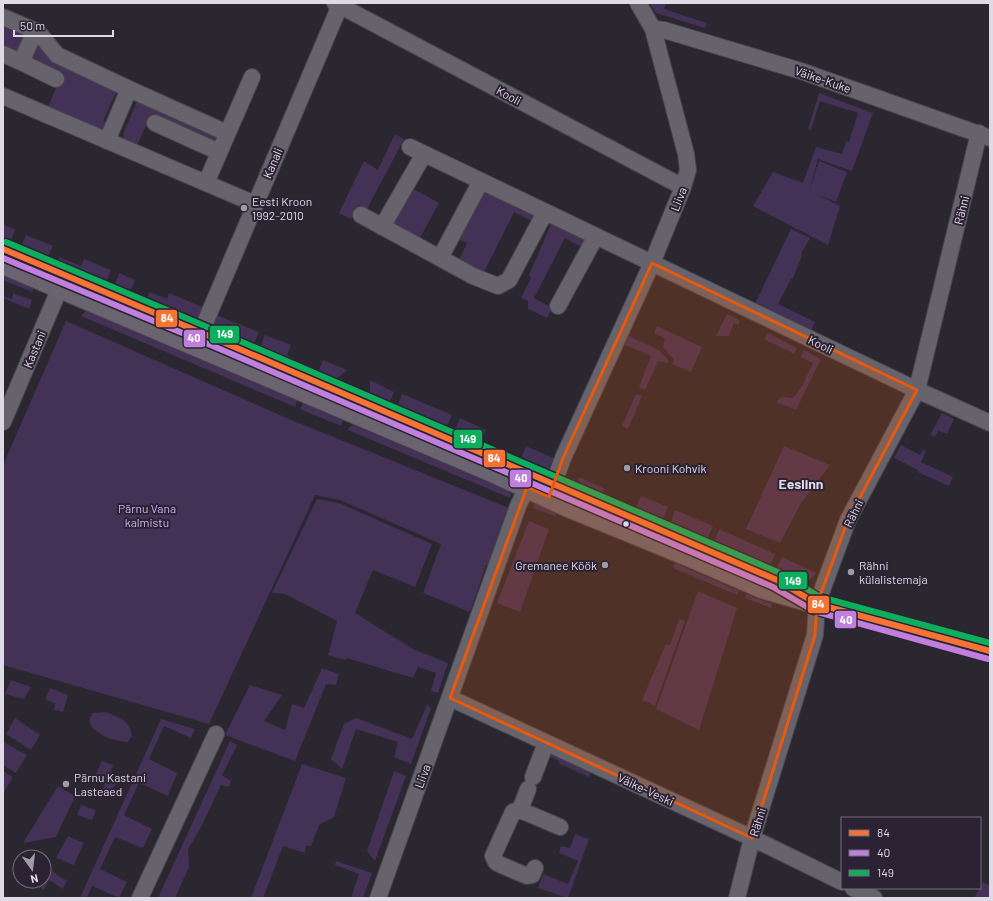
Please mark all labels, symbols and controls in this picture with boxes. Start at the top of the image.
scale bar [14,12,113,38]
text: 50 m [20,18,45,32]
street label: Väike-Kuke [793,63,853,95]
street label: Kooli [494,83,524,107]
street label: Kanali [259,146,285,180]
street label: Liiva [667,185,689,213]
place label: Eesti Kroon 1992-2010 [252,194,312,222]
street label: Rähni [951,194,971,226]
marker: Eesti Kroon 1992-2010 [239,203,249,213]
line badge: 84 [155,309,178,328]
text: 84 [161,311,174,324]
line badge: 149 [209,325,240,344]
text: 149 [217,327,233,340]
street label: Kastani [20,328,48,370]
line badge: 40 [183,329,206,348]
text: 40 [188,331,200,344]
street label: Kooli [806,332,836,356]
line badge: 149 [453,429,483,449]
text: 149 [460,432,476,445]
line badge: 84 [483,449,506,468]
text: 84 [488,451,501,464]
place label: Krooni Kohvik [635,461,706,475]
marker: Krooni Kohvik [622,463,632,473]
line badge: 40 [509,469,532,488]
text: 40 [515,471,527,484]
district label: Eeslinn [778,475,824,492]
street label: Rähni [840,497,866,529]
park label: Pärnu Vana kalmistu [118,501,176,529]
unlabelled marker [621,519,631,529]
place label: Gremanee Köök [515,558,597,572]
place label: Rähni külalistemaja [859,558,928,586]
marker: Gremanee Köök [600,560,610,570]
marker: Rähni külalistemaja [846,567,856,577]
line badge: 149 [778,571,808,590]
text: 149 [785,574,801,587]
line badge: 84 [807,595,830,614]
text: 84 [812,597,825,610]
line badge: 40 [834,610,857,629]
text: 40 [840,613,852,626]
street label: Liiva [411,762,433,790]
place label: Pärnu Kastani Lasteaed [74,770,146,798]
street label: Väike-Veski [616,770,676,808]
marker: Pärnu Kastani Lasteaed [61,779,71,789]
street label: Rähni [746,806,768,838]
legend [841,817,981,889]
text: 84 [877,825,890,839]
text: 40 [877,845,890,859]
north arrow [12,849,52,889]
text: 149 [877,865,894,879]
text: N [29,872,40,886]

